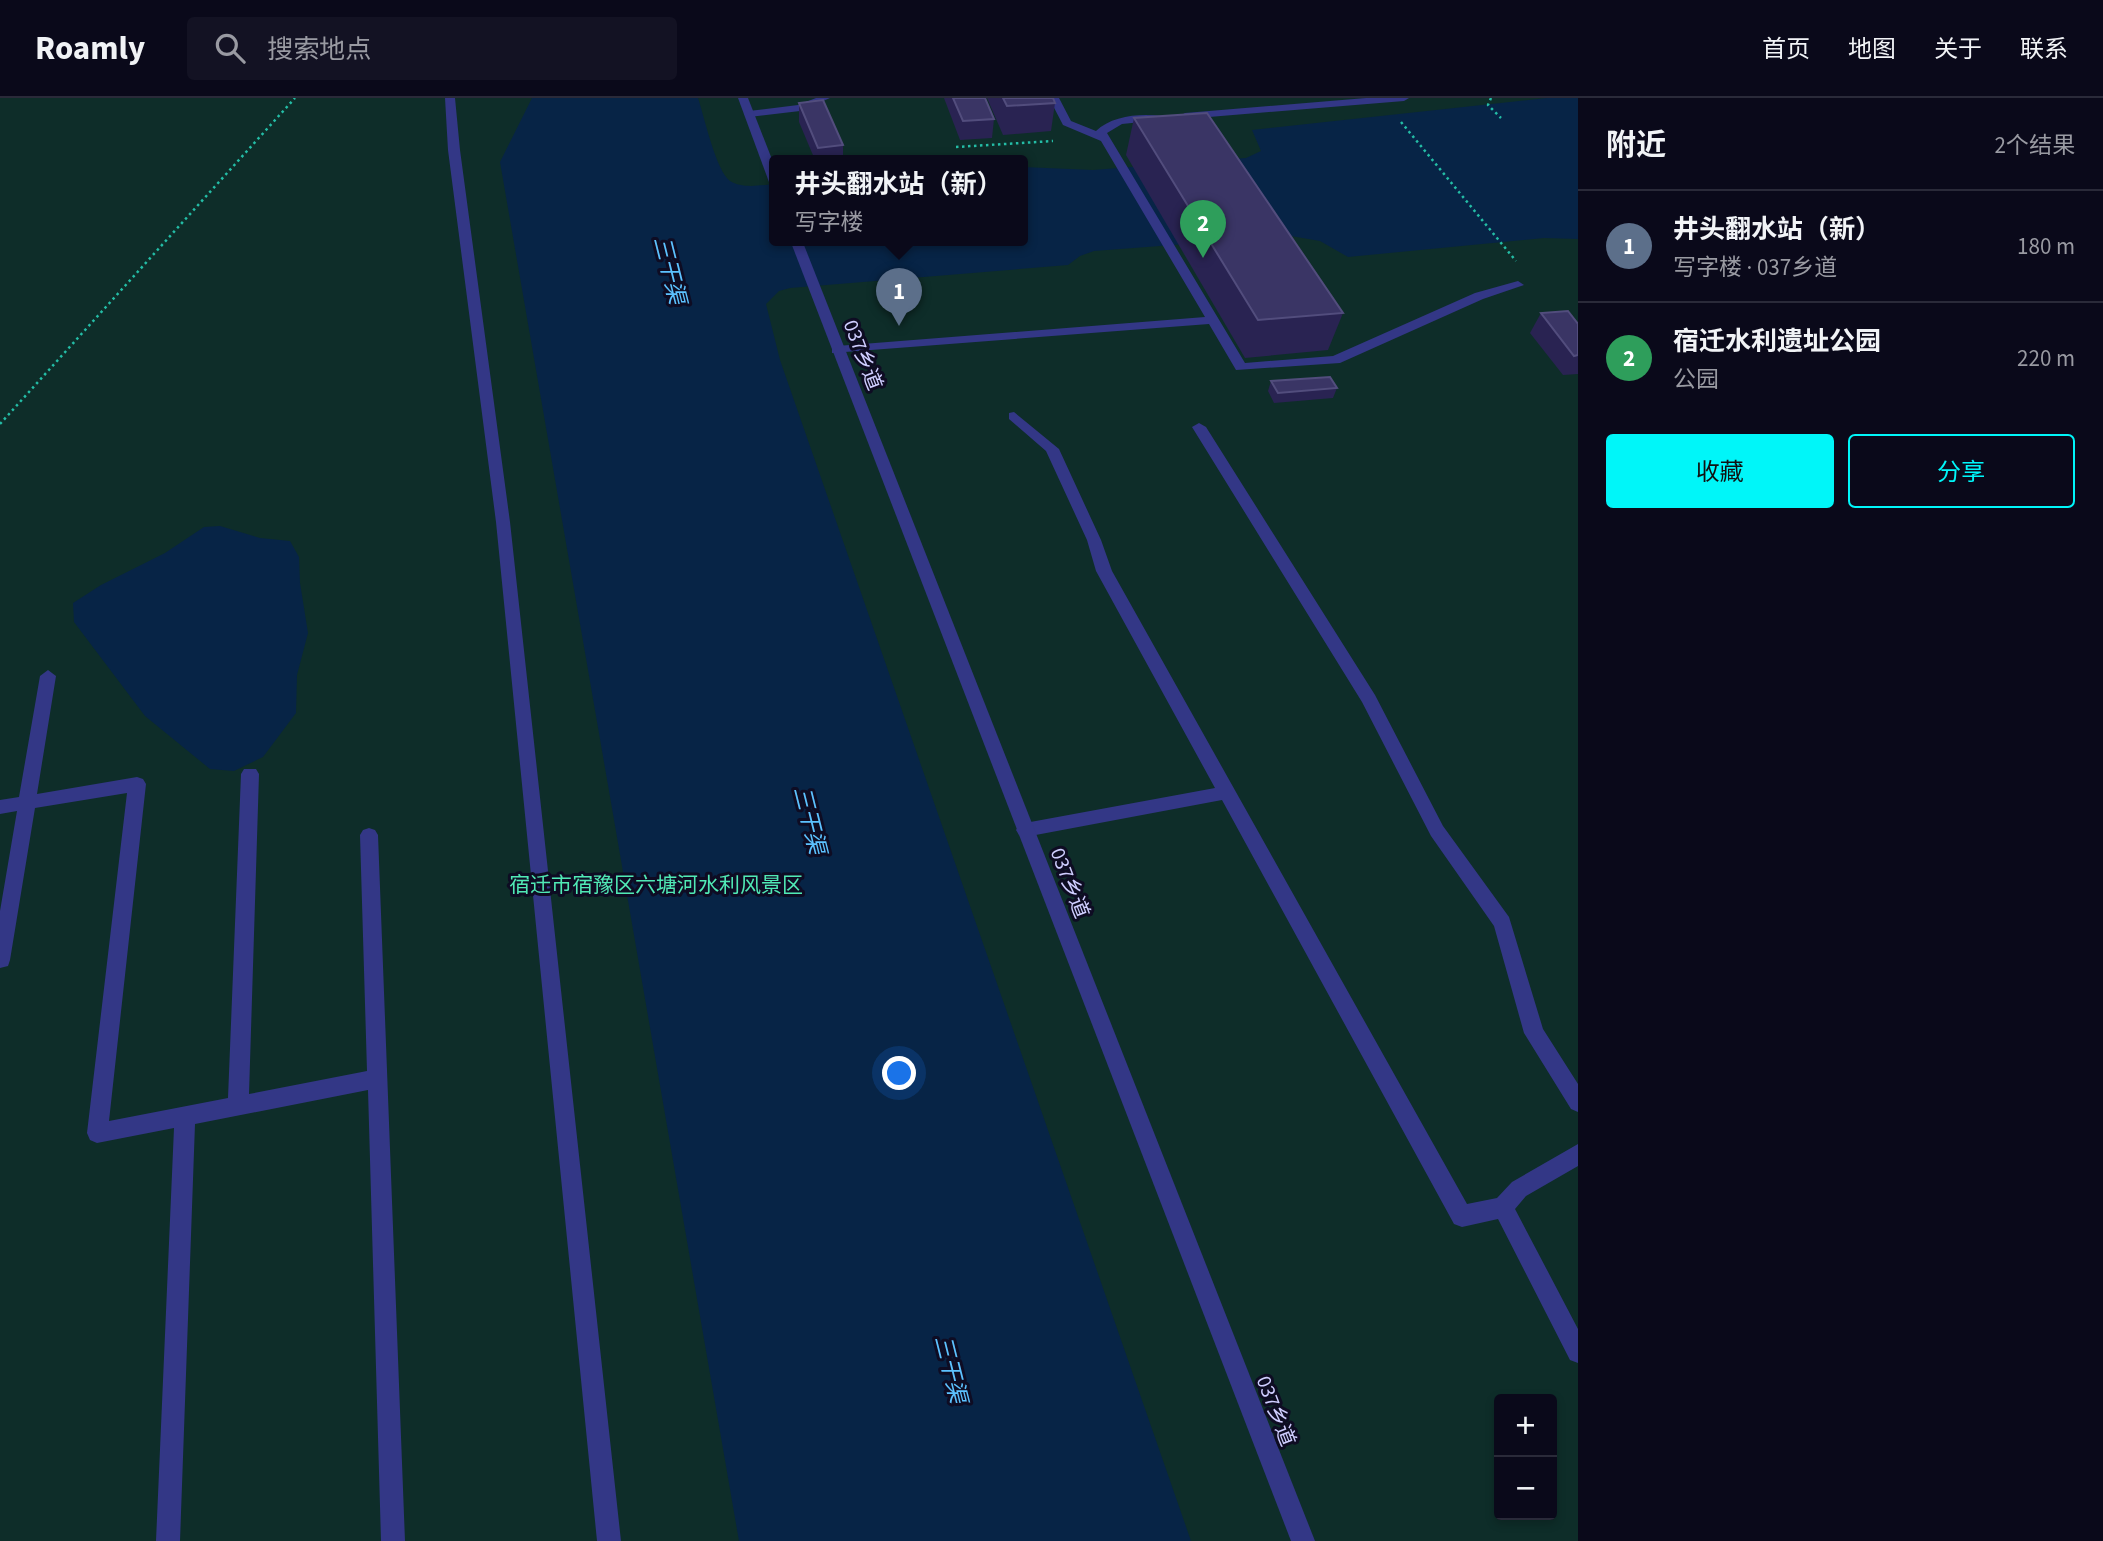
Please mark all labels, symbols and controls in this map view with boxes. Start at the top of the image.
search box [187,17,677,80]
text: Roamly [35,25,145,72]
icon: search [211,29,249,67]
text: 搜索地点 [267,31,371,68]
text: 首页 [1762,32,1810,67]
text: 地图 [1848,32,1896,67]
text: 关于 [1934,32,1982,67]
text: 联系 [2020,32,2068,67]
text: 附近 [1606,124,1666,167]
text: 2个结果 [1995,129,2075,162]
popup [769,155,1028,246]
text: 井头翻水站（新） [794,166,1003,203]
pin: 2 [1180,200,1226,258]
text: 写字楼 [794,206,863,239]
text: 井头翻水站（新） [1673,211,1881,248]
text: 1 [1623,230,1635,263]
text: 180 m [2017,230,2075,263]
water label: 三干渠 [645,233,695,310]
text: 写字楼 · 037乡道 [1673,251,1837,284]
pin: 1 [876,268,922,326]
street label: 037乡道 [836,315,890,395]
text: 宿迁水利遗址公园 [1673,323,1881,360]
text: 2 [1623,342,1635,375]
text: 220 m [2017,342,2075,375]
text: 公园 [1673,363,1719,396]
button: 收藏 [1606,434,1834,508]
button: 分享 [1848,434,2075,508]
water label: 三干渠 [785,783,835,860]
street label: 037乡道 [1043,843,1097,923]
park label: 宿迁市宿豫区六塘河水利风景区 [509,870,803,900]
your location [882,1056,916,1090]
water label: 三干渠 [926,1332,976,1409]
street label: 037乡道 [1249,1371,1303,1451]
map controls [1494,1394,1557,1520]
button: + [1494,1394,1557,1457]
button: − [1494,1457,1557,1520]

